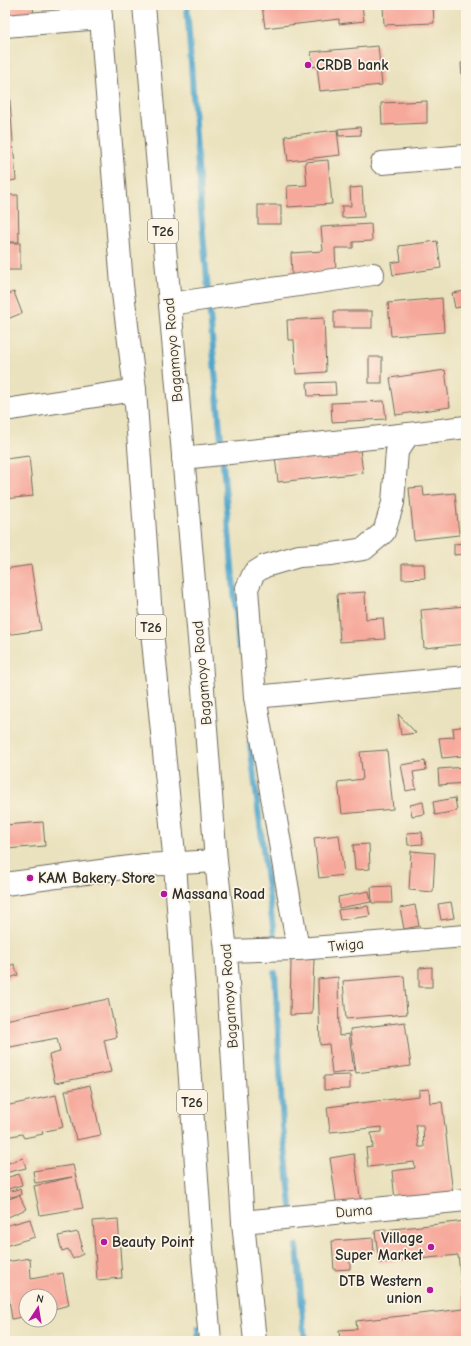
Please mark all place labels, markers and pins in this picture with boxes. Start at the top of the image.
place label: CRDB bank [316,56,389,74]
marker: CRDB bank [303,60,313,70]
place label: KAM Bakery Store [38,869,155,887]
marker: KAM Bakery Store [25,873,35,883]
place label: Massana Road [172,885,265,903]
marker: Massana Road [159,889,169,899]
place label: Village Super Market [335,1229,424,1264]
place label: Beauty Point [112,1233,195,1251]
marker: Beauty Point [99,1237,109,1247]
marker: Village Super Market [426,1242,436,1252]
place label: DTB Western union [339,1272,422,1307]
marker: DTB Western union [425,1285,435,1295]

